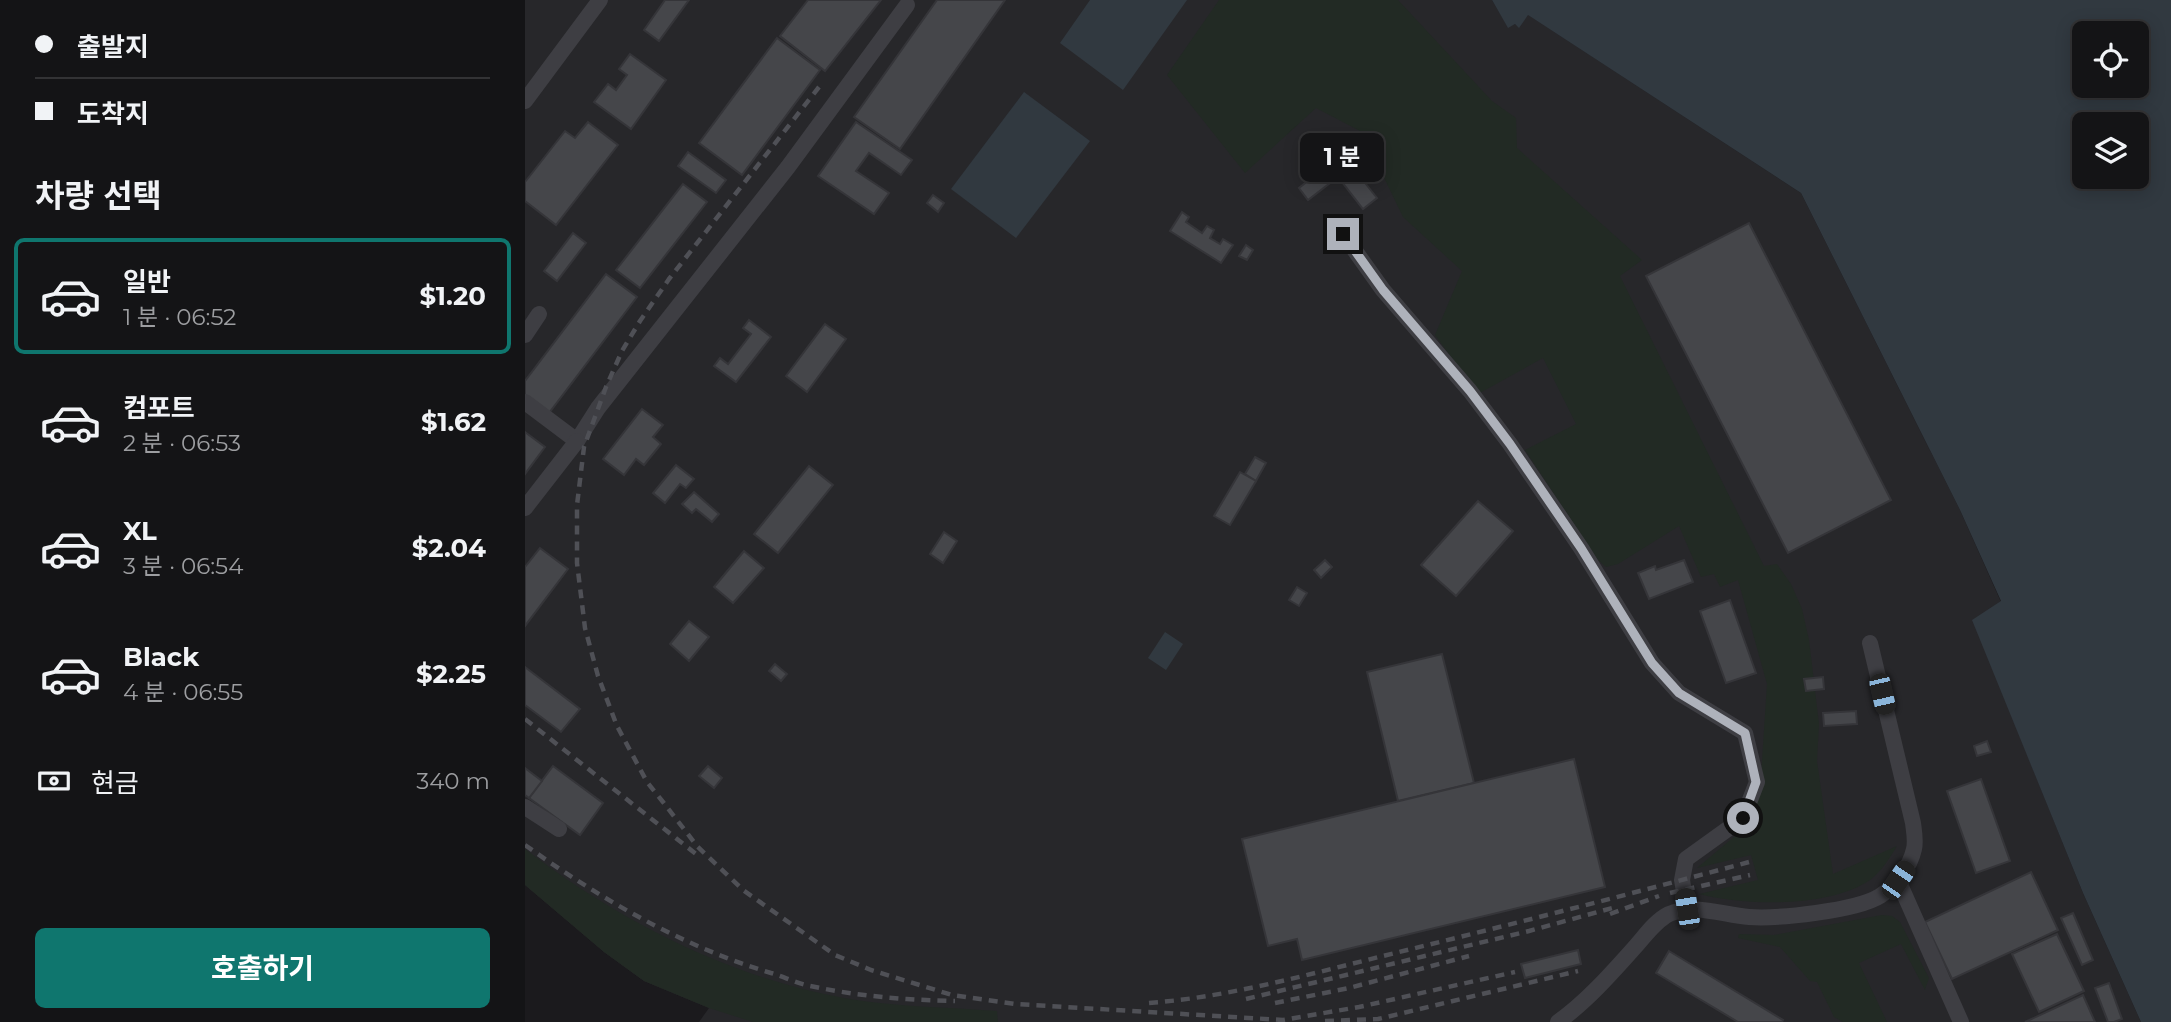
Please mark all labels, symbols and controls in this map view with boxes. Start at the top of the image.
map controls [2072,21,2149,189]
button: locate [2072,21,2149,98]
text: 출발지 [77,31,149,63]
text: 도착지 [77,98,149,130]
button: layers [2072,112,2149,189]
callout: 1 분 [1301,132,1385,182]
text: 1 분 [1324,143,1360,171]
text: 차량 선택 [35,176,162,215]
route end [1327,218,1359,250]
icon: car [39,265,102,328]
text: 일반 [123,266,171,298]
text: $1.20 [419,280,486,312]
text: 1 분 · 06:52 [123,303,236,331]
icon: car [39,391,102,454]
text: 컴포트 [123,392,195,424]
text: $1.62 [421,406,486,438]
text: 2 분 · 06:53 [123,429,241,457]
text: XL [123,515,157,547]
icon: car [39,517,102,580]
text: $2.04 [412,532,486,564]
text: 3 분 · 06:54 [123,552,243,580]
text: Black [123,641,199,673]
icon: car [39,643,102,706]
text: $2.25 [416,658,486,690]
car [1868,671,1897,717]
text: 4 분 · 06:55 [123,678,243,706]
icon: cash [35,762,73,800]
text: 현금 [91,767,139,799]
text: 340 m [416,767,490,795]
route start [1727,802,1759,834]
car [1878,857,1919,903]
car [1674,887,1701,931]
button: 호출하기 [35,928,490,1008]

